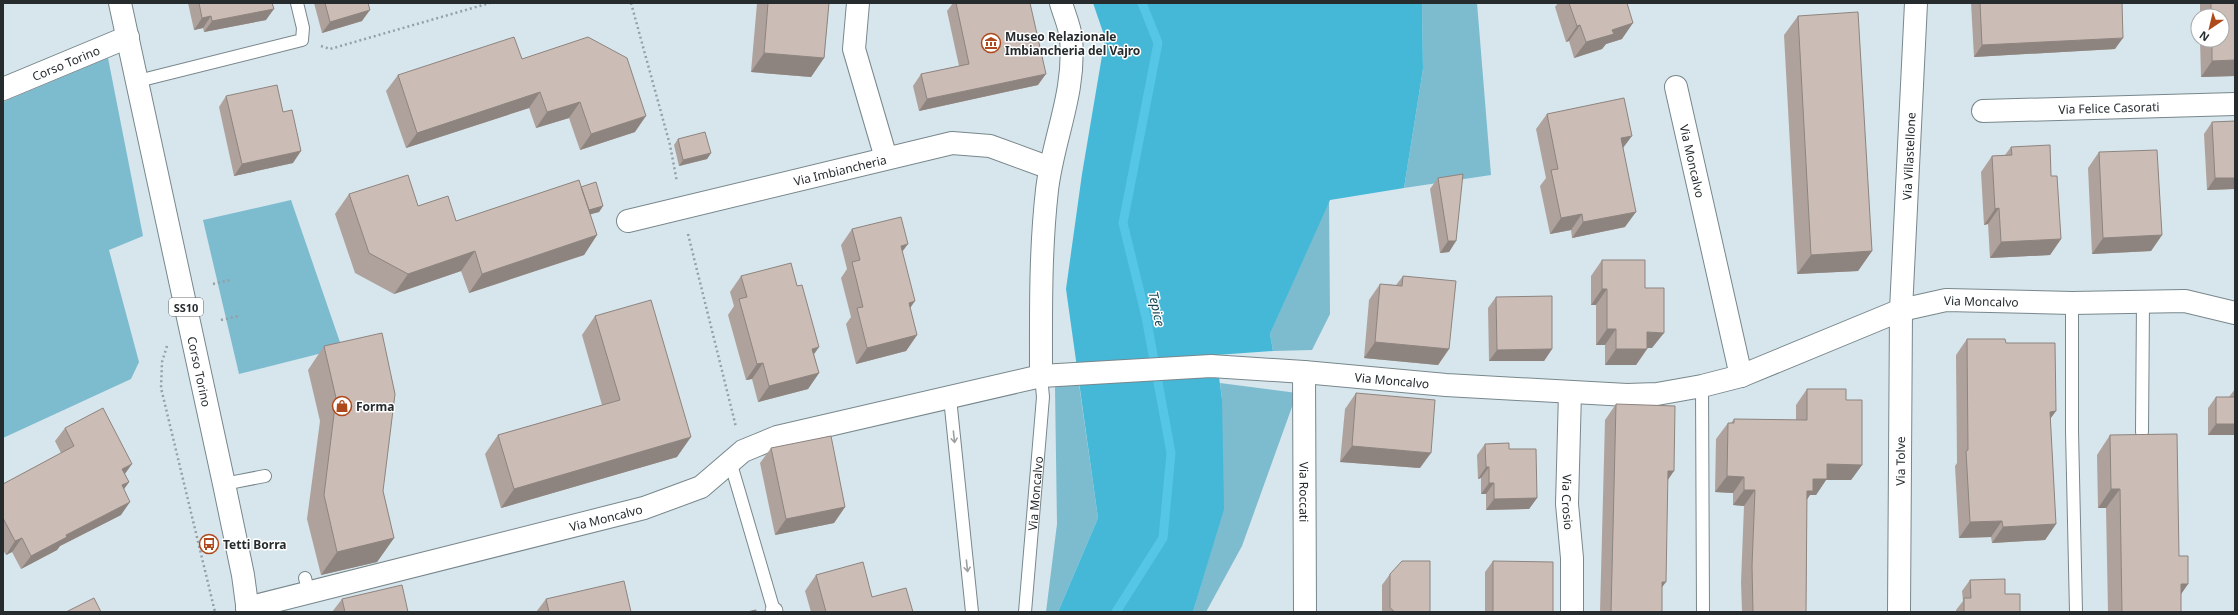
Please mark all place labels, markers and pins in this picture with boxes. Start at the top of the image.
place label: Museo Relazionale Imbiancheria del Vajro [1005,28,1140,59]
museum icon: Museo Relazionale Imbiancheria del Vajro [980,32,1002,54]
shop icon: Forma [331,395,353,417]
place label: Forma [356,398,394,415]
bus stop icon: Tetti Borra [198,533,220,555]
place label: Tetti Borra [223,536,287,553]

